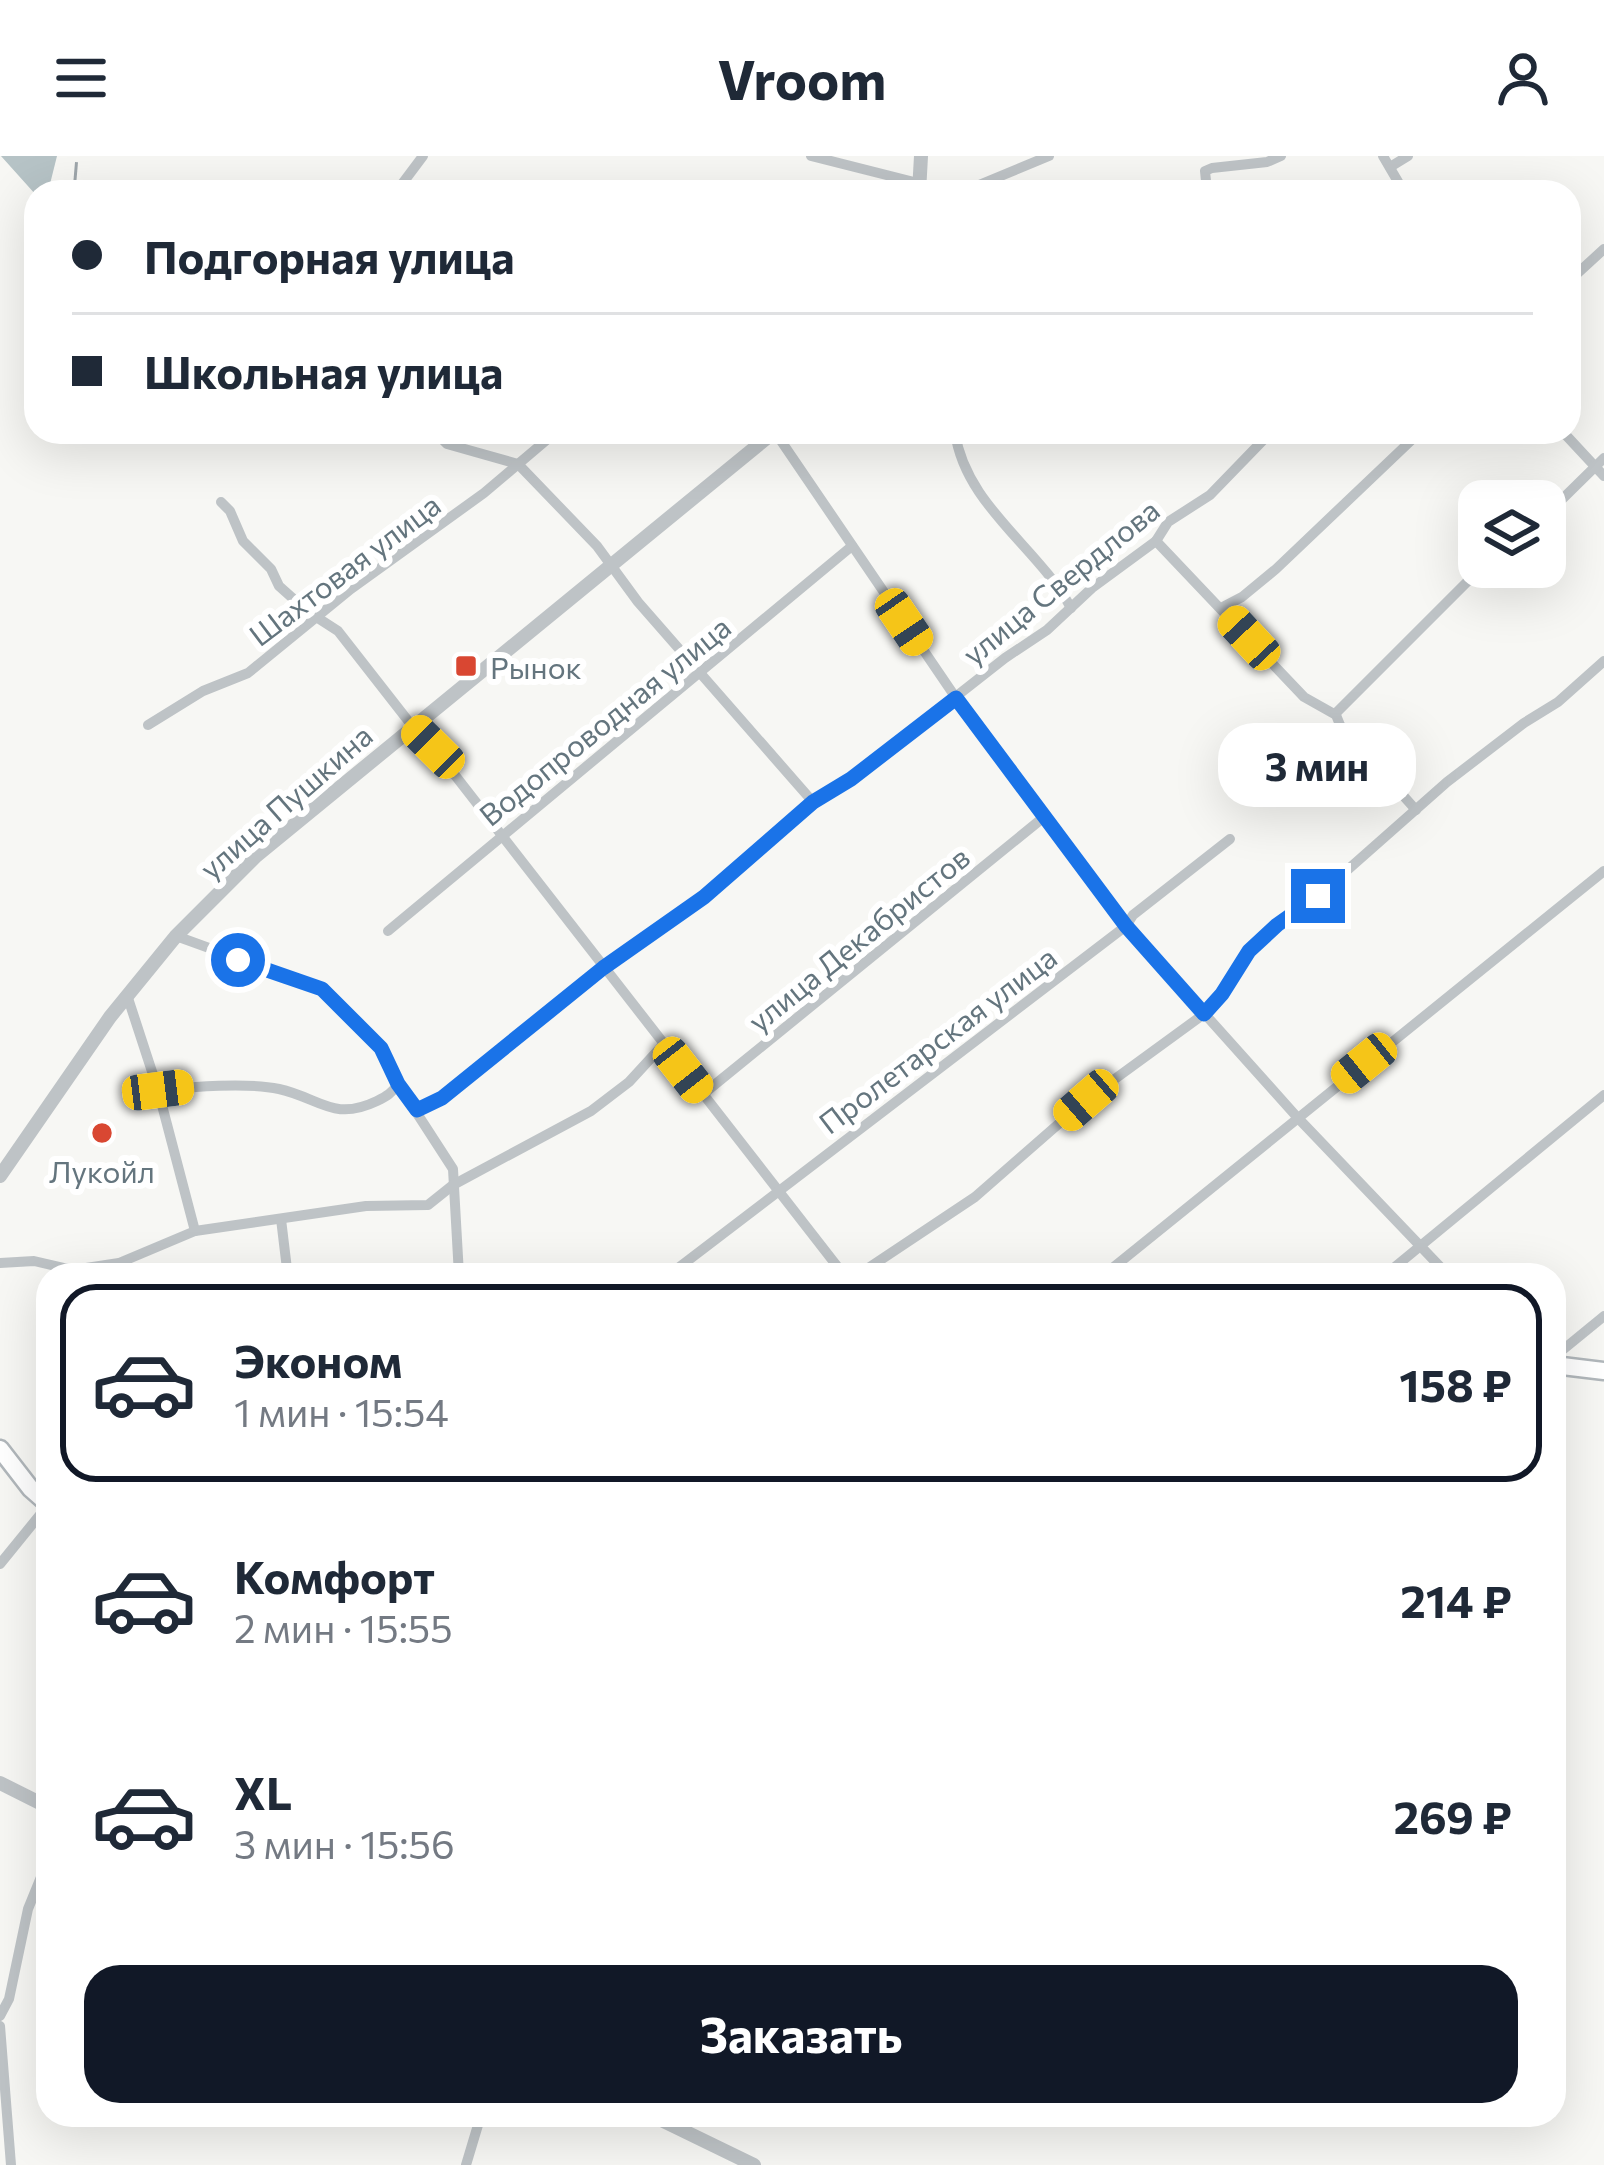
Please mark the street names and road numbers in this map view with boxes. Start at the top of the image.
street label: Шахтовая улица [241,485,447,653]
street label: улица Свердлова [954,490,1166,672]
street label: Водопроводная улица [471,607,737,833]
street label: улица Пушкина [191,716,379,886]
street label: улица Декабристов [740,837,976,1039]
street label: Пролетарская улица [811,938,1063,1140]

